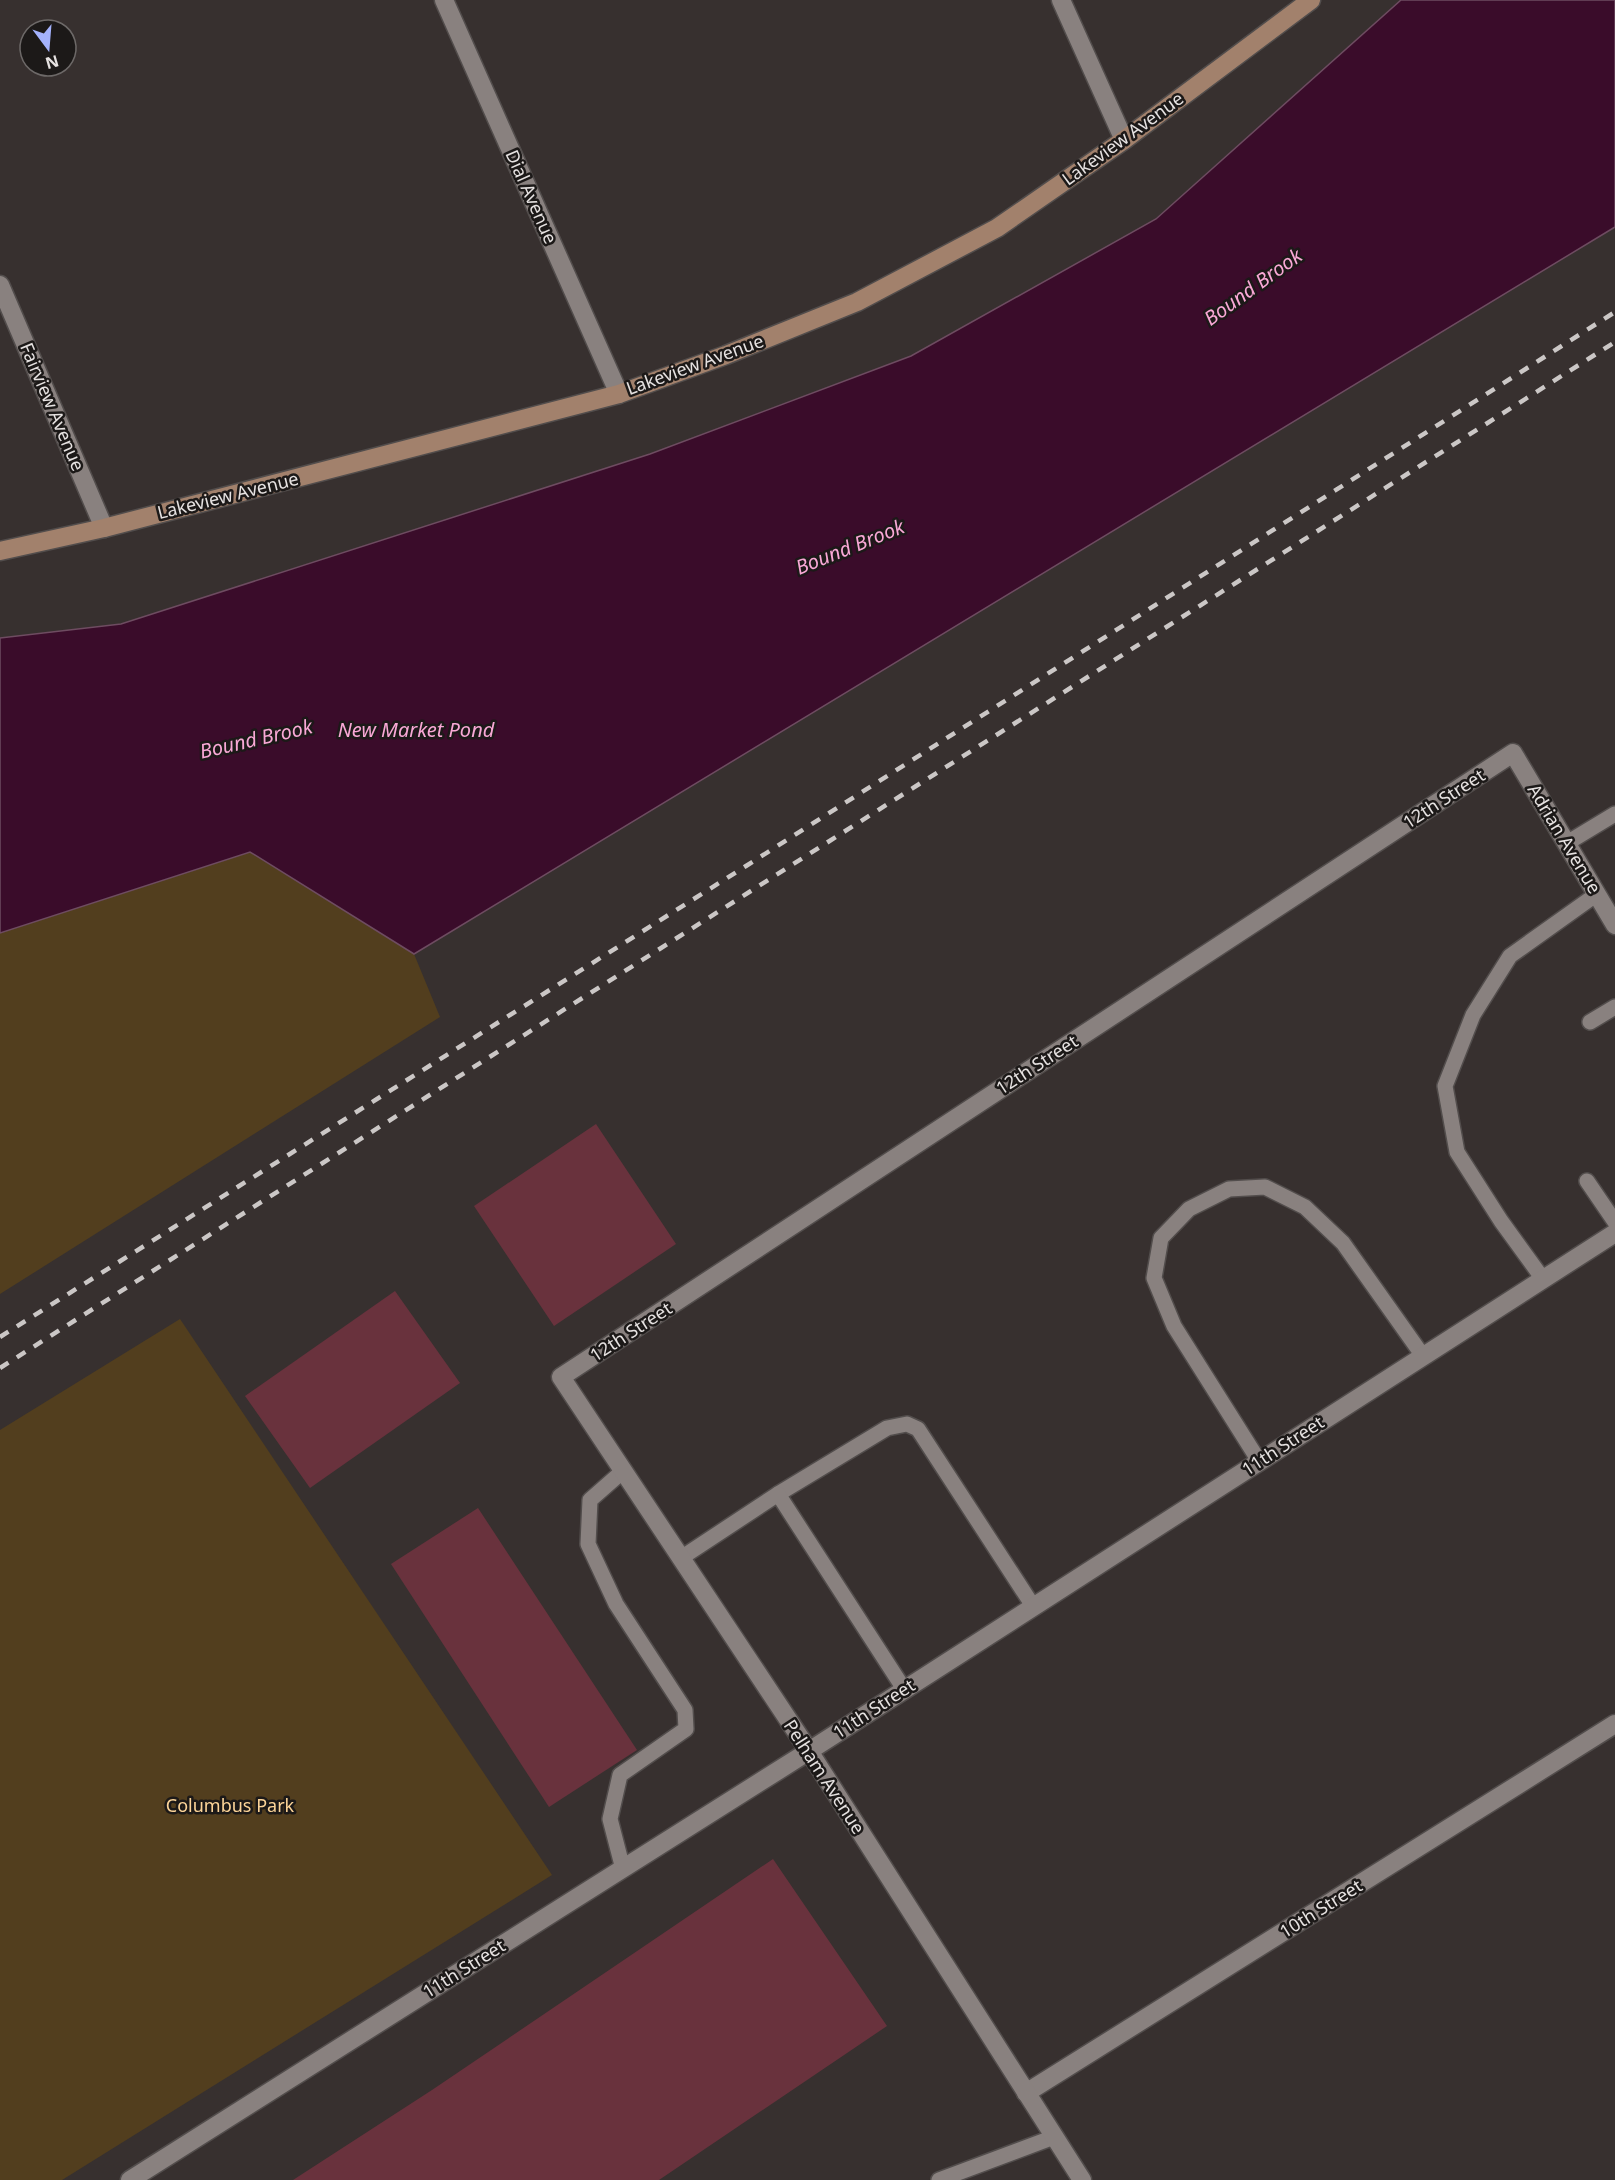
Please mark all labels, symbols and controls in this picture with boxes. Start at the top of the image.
north arrow [18,18,78,78]
text: N [43,50,61,75]
street label: Lakeview Avenue [1057,86,1188,190]
street label: Dial Avenue [501,146,563,247]
water label: Bound Brook [1198,241,1308,331]
street label: Lakeview Avenue [623,328,767,400]
street label: Fairview Avenue [15,339,91,474]
street label: Lakeview Avenue [155,466,301,524]
water label: Bound Brook [791,512,909,581]
water label: Bound Brook [197,712,316,765]
water label: New Market Pond [338,716,495,743]
street label: 12th Street [1398,762,1489,834]
street label: Adrian Avenue [1523,779,1607,898]
street label: 12th Street [991,1028,1082,1100]
street label: 12th Street [585,1295,676,1367]
street label: 11th Street [1237,1409,1328,1481]
street label: 11th Street [828,1672,919,1744]
street label: Pelham Avenue [779,1715,871,1838]
park label: Columbus Park [166,1793,295,1817]
street label: 10th Street [1275,1873,1367,1943]
street label: 11th Street [418,1933,510,2003]

